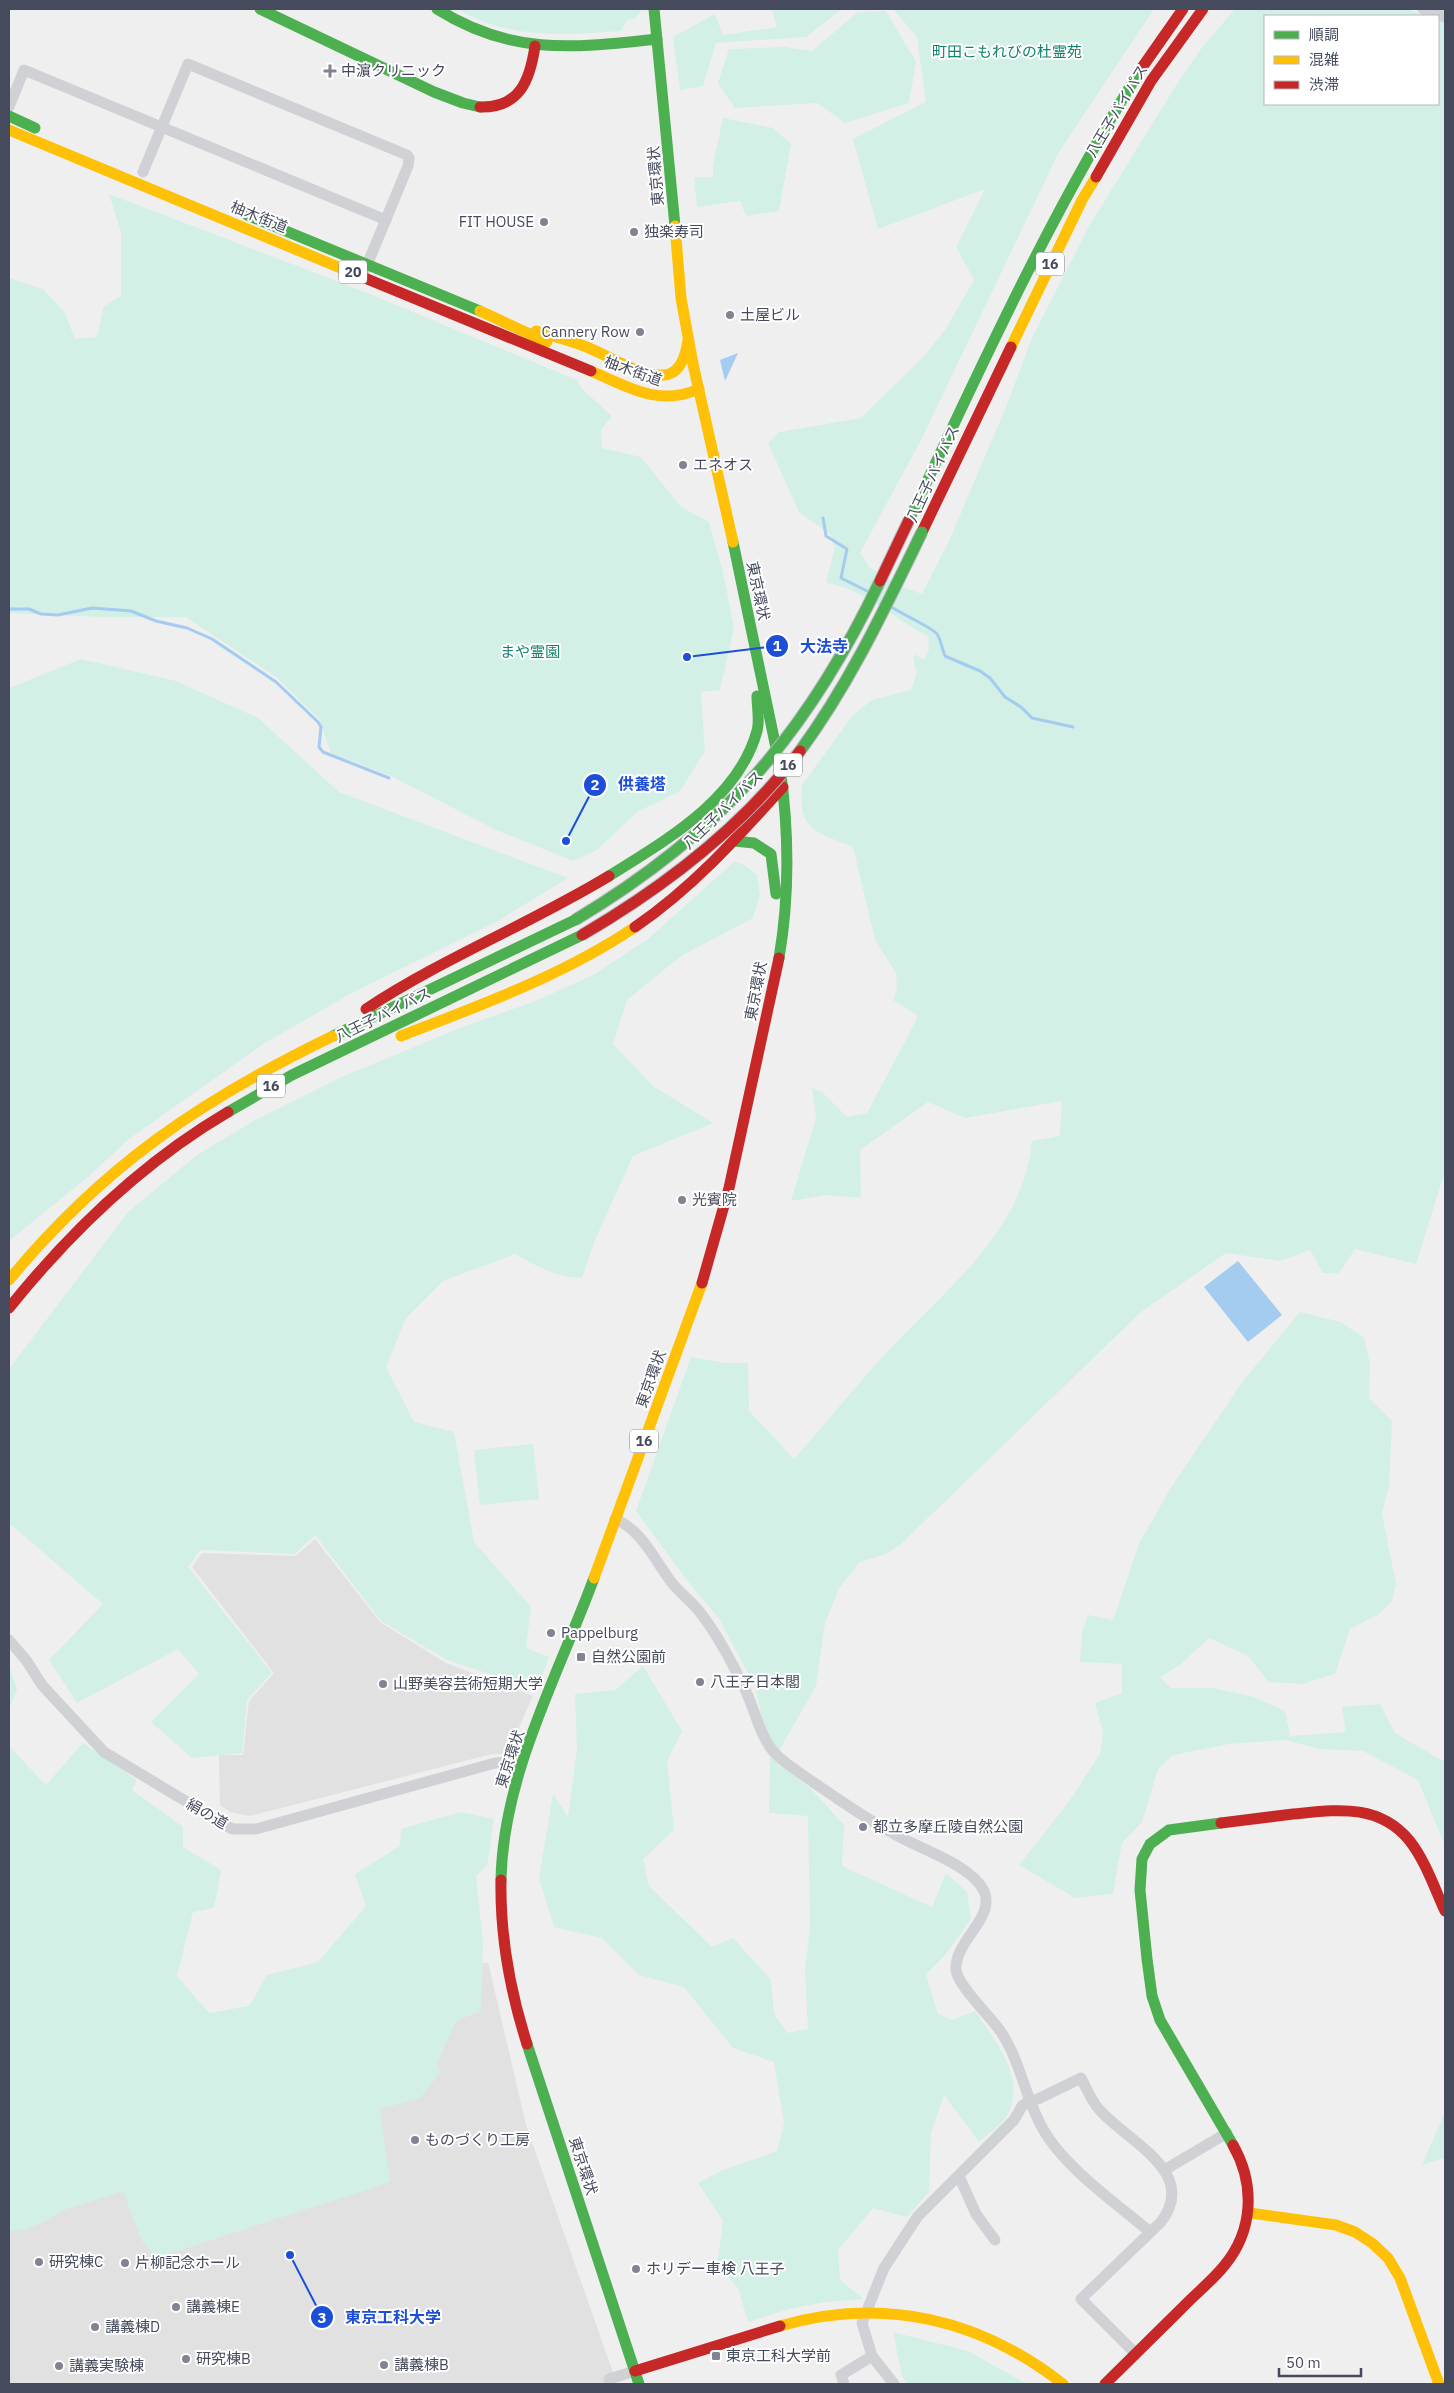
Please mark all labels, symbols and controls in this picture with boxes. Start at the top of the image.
legend [1264,15,1439,105]
text: 順調 [1309,25,1339,44]
park label: 町田こもれびの杜霊苑 [932,42,1082,61]
text: 混雑 [1309,50,1339,69]
place label: 中濵クリニック [341,61,446,80]
street label: 八王子バイパス [1081,61,1152,161]
marker: 中濵クリニック [323,64,337,78]
text: 渋滞 [1309,75,1339,94]
street label: 東京環状 [643,145,668,207]
street label: 柚木街道 [228,196,291,237]
place label: FIT HOUSE [459,212,534,231]
marker: FIT HOUSE [538,216,550,228]
place label: 独楽寿司 [644,222,704,241]
marker: 独楽寿司 [628,226,640,238]
road number: 16 [1036,252,1064,276]
road number: 20 [339,260,367,284]
place label: 土屋ビル [740,305,800,324]
marker: 土屋ビル [724,309,736,321]
place label: Cannery Row [541,322,630,341]
marker: Cannery Row [634,326,646,338]
street label: 柚木街道 [602,351,665,390]
street label: 八王子バイパス [902,422,963,525]
place label: エネオス [693,455,753,474]
marker: エネオス [677,459,689,471]
street label: 東京環状 [743,560,774,622]
callout: 大法寺 [765,631,858,662]
text: 1 [772,636,782,655]
text: 大法寺 [800,636,848,656]
park label: まや霊園 [500,642,560,661]
road number: 16 [774,754,802,776]
street label: 八王子バイパス [678,766,767,853]
callout: 供養塔 [583,769,676,800]
text: 供養塔 [618,774,666,794]
text: 2 [590,775,600,794]
street label: 東京環状 [740,960,771,1022]
street label: 八王子バイパス [332,983,434,1046]
road number: 16 [257,1074,285,1098]
place label: 光賓院 [692,1190,737,1209]
marker: 光賓院 [676,1194,688,1206]
street label: 東京環状 [631,1347,670,1410]
road number: 16 [630,1430,658,1452]
place label: Pappelburg [561,1623,638,1642]
marker: Pappelburg [545,1627,557,1639]
place label: 自然公園前 [591,1647,666,1666]
marker: 自然公園前 [575,1651,587,1663]
place label: 八王子日本閣 [710,1672,800,1691]
place label: 山野美容芸術短期大学 [393,1674,543,1693]
marker: 八王子日本閣 [694,1676,706,1688]
marker: 山野美容芸術短期大学 [377,1678,389,1690]
street label: 東京環状 [491,1727,528,1790]
street label: 絹の道 [183,1794,231,1833]
place label: 都立多摩丘陵自然公園 [873,1817,1023,1836]
marker: 都立多摩丘陵自然公園 [857,1821,869,1833]
place label: ものづくり工房 [425,2130,530,2149]
marker: ものづくり工房 [409,2134,421,2146]
street label: 東京環状 [565,2134,602,2197]
place label: 研究棟C [49,2252,103,2271]
place label: 片柳記念ホール [135,2253,240,2272]
marker: 研究棟C [33,2256,45,2268]
marker: 片柳記念ホール [119,2257,131,2269]
place label: ホリデー車検 八王子 [646,2259,785,2278]
marker: ホリデー車検 八王子 [630,2263,642,2275]
place label: 講義棟E [186,2297,240,2316]
marker: 講義棟E [170,2301,182,2313]
callout: 東京工科大学 [310,2302,451,2333]
text: 東京工科大学 [345,2307,441,2327]
text: 3 [317,2308,327,2327]
place label: 講義棟D [105,2317,160,2336]
marker: 講義棟D [89,2321,101,2333]
place label: 東京工科大学前 [726,2346,831,2365]
scale bar [1279,2346,1362,2378]
place label: 研究棟B [196,2349,251,2368]
marker: 東京工科大学前 [710,2350,722,2362]
marker: 研究棟B [180,2353,192,2365]
text: 50 m [1286,2353,1321,2372]
place label: 講義棟B [394,2355,449,2374]
place label: 講義実験棟 [69,2356,144,2375]
marker: 講義棟B [378,2359,390,2371]
marker: 講義実験棟 [53,2360,65,2372]

